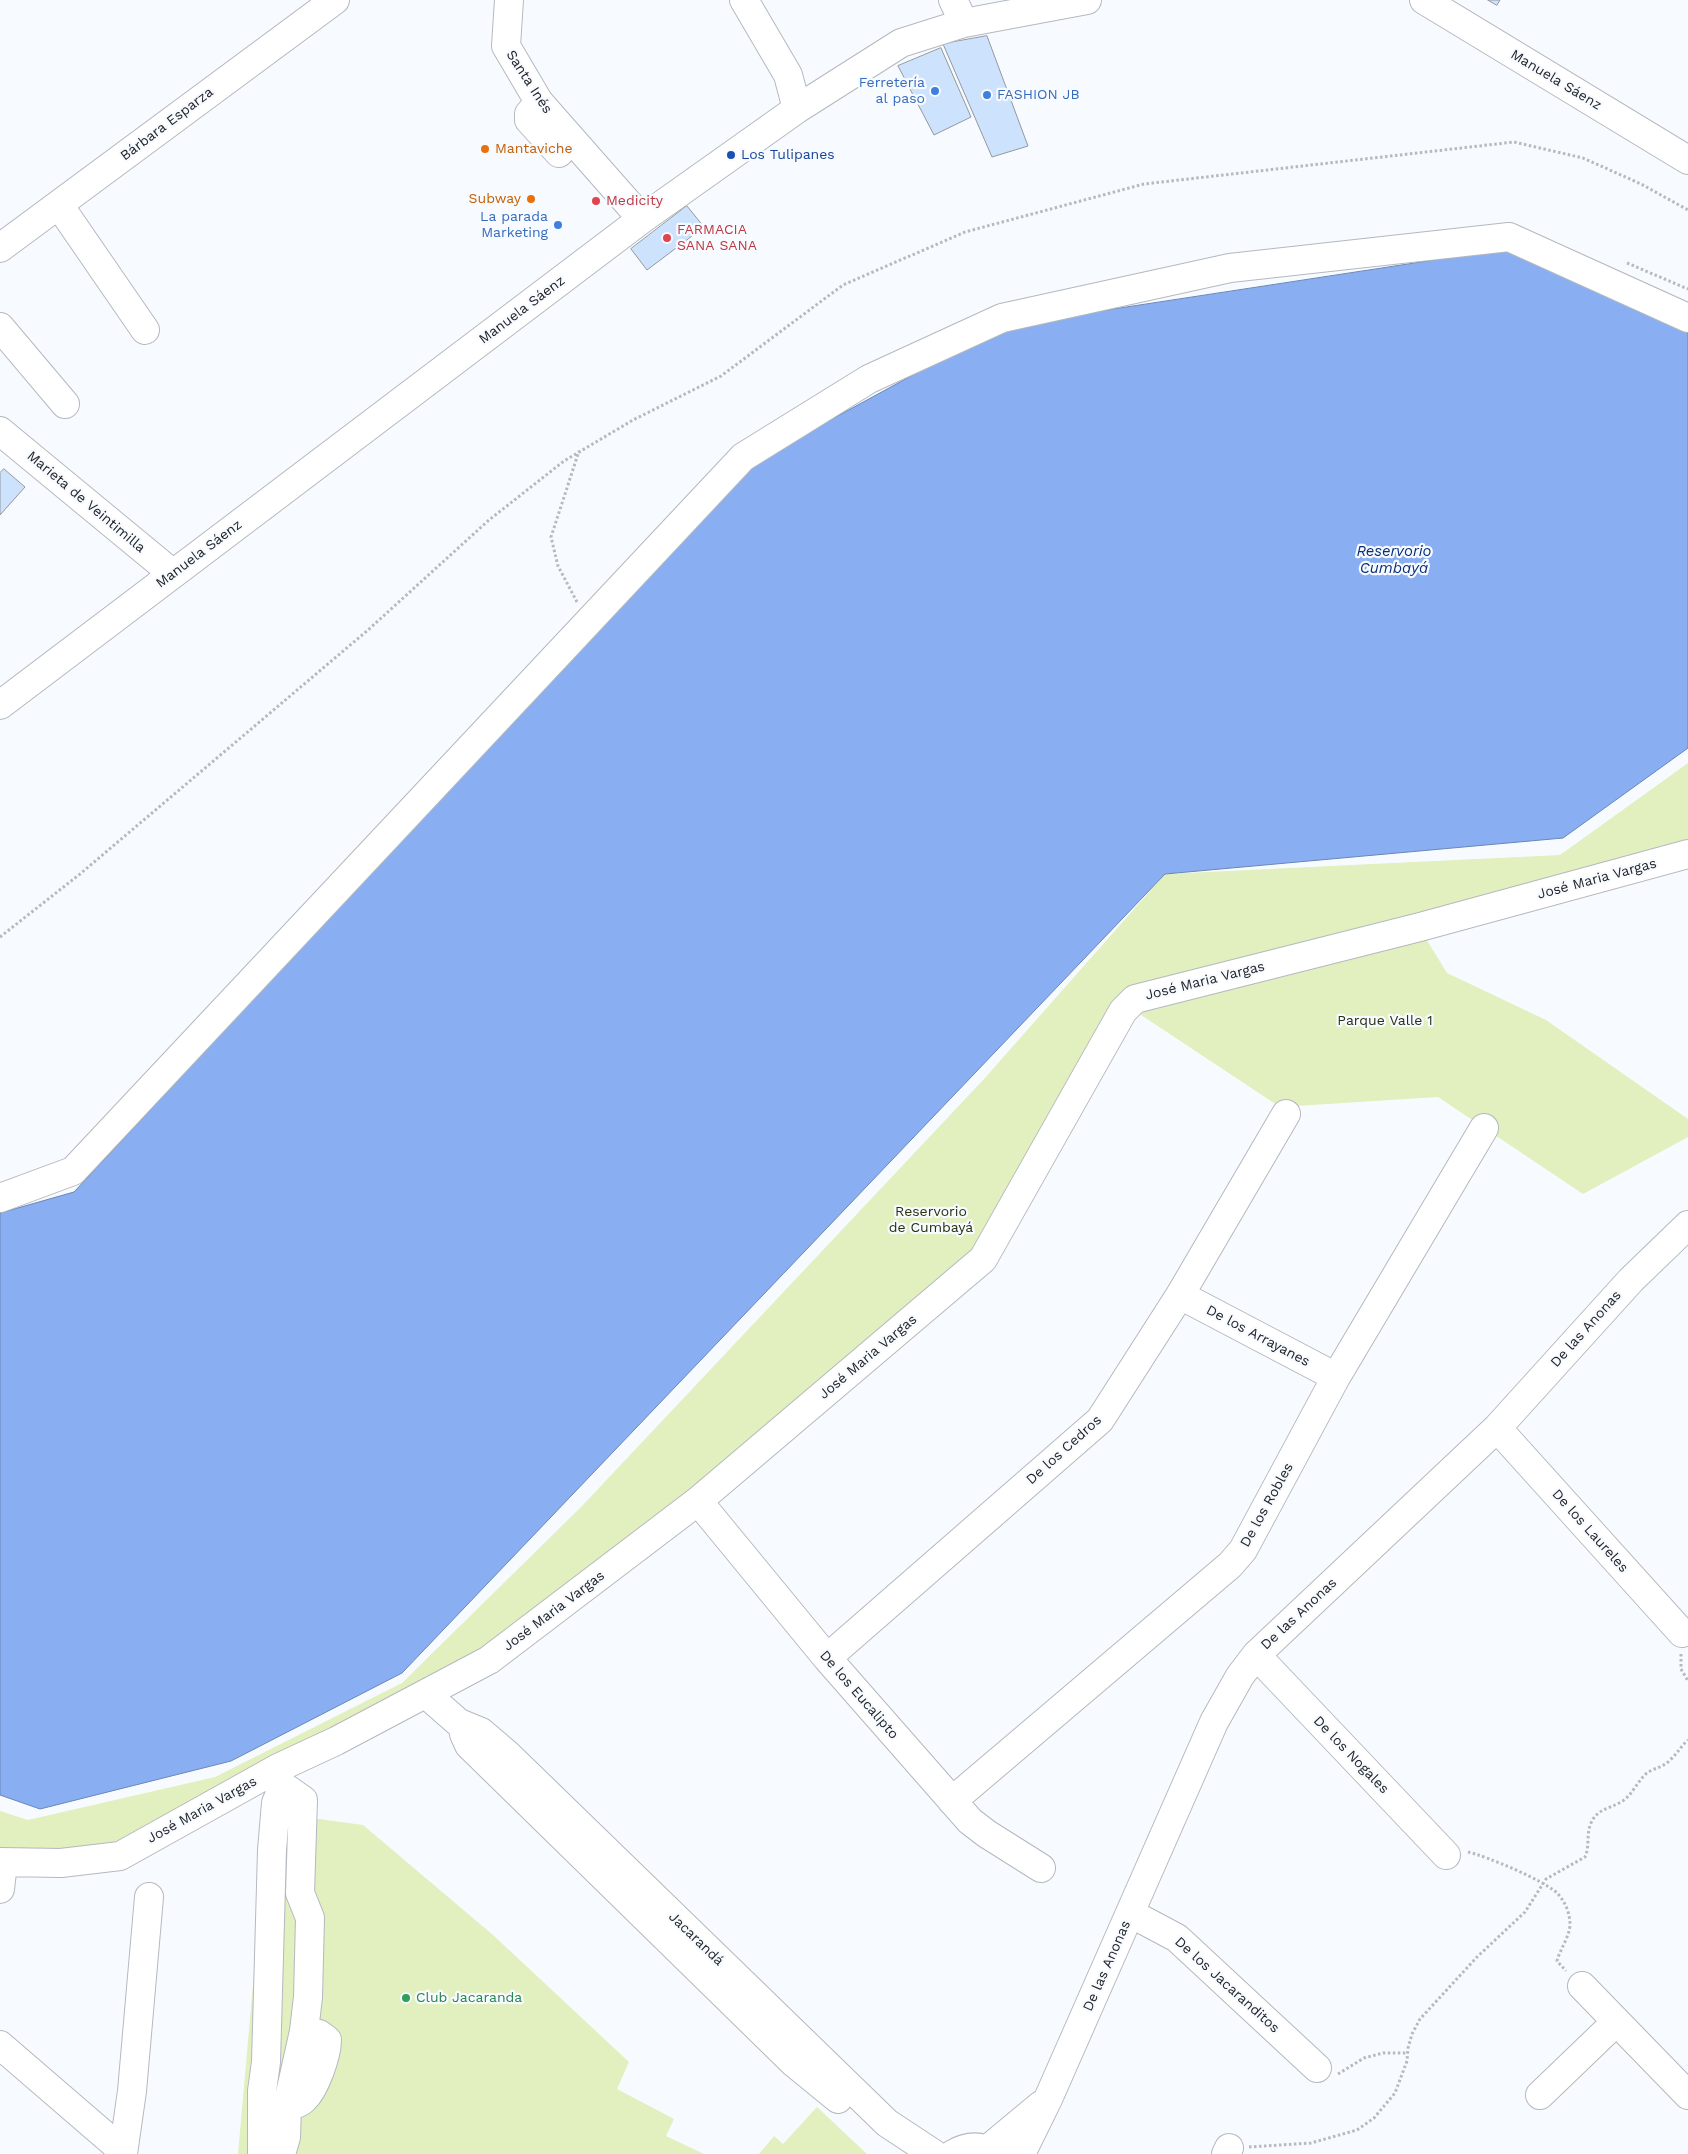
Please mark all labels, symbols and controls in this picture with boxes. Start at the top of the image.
street label: Manuela Sáenz [1507,46,1605,114]
street label: Santa Inés [502,47,556,117]
place label: Ferretería al paso [859,75,925,108]
street label: Bárbara Esparza [117,84,217,164]
marker: Ferretería al paso [929,85,941,97]
place label: FASHION JB [997,87,1080,103]
marker: FASHION JB [981,89,993,101]
place label: Mantaviche [495,141,573,157]
marker: Mantaviche [479,143,491,155]
place label: Los Tulipanes [741,147,835,163]
marker: Los Tulipanes [725,149,737,161]
place label: Subway [469,191,521,207]
marker: Subway [525,193,537,205]
place label: Medicity [606,193,663,209]
marker: Medicity [590,195,602,207]
place label: La parada Marketing [480,209,548,242]
marker: La parada Marketing [552,219,564,231]
place label: FARMACIA SANA SANA [677,222,757,254]
marker: FARMACIA SANA SANA [661,232,673,244]
street label: Manuela Sáenz [476,272,568,348]
street label: Marieta de Veintimilla [23,448,149,556]
street label: Manuela Sáenz [153,516,245,592]
water label: Reservorio Cumbayá [1356,543,1432,578]
street label: José Maria Vargas [1536,855,1658,903]
street label: José Maria Vargas [1143,958,1267,1004]
park label: Parque Valle 1 [1337,1013,1433,1029]
park label: Reservorio de Cumbayá [889,1204,973,1236]
street label: De las Anonas [1547,1287,1625,1371]
street label: De los Arrayanes [1203,1302,1313,1370]
street label: José Maria Vargas [816,1311,920,1403]
street label: De los Cedros [1023,1412,1105,1488]
street label: De los Robles [1237,1460,1297,1550]
street label: De los Laureles [1548,1486,1632,1576]
street label: José Maria Vargas [500,1567,608,1655]
street label: De las Anonas [1258,1575,1340,1653]
street label: De los Eucalipto [816,1647,902,1743]
street label: De los Nogales [1310,1713,1392,1797]
street label: José Maria Vargas [144,1773,260,1847]
street label: Jacarandá [665,1909,727,1969]
street label: De las Anonas [1079,1918,1135,2014]
street label: De los Jacaranditos [1171,1933,1283,2037]
place label: Club Jacaranda [416,1990,522,2006]
marker: Club Jacaranda [400,1992,412,2004]

